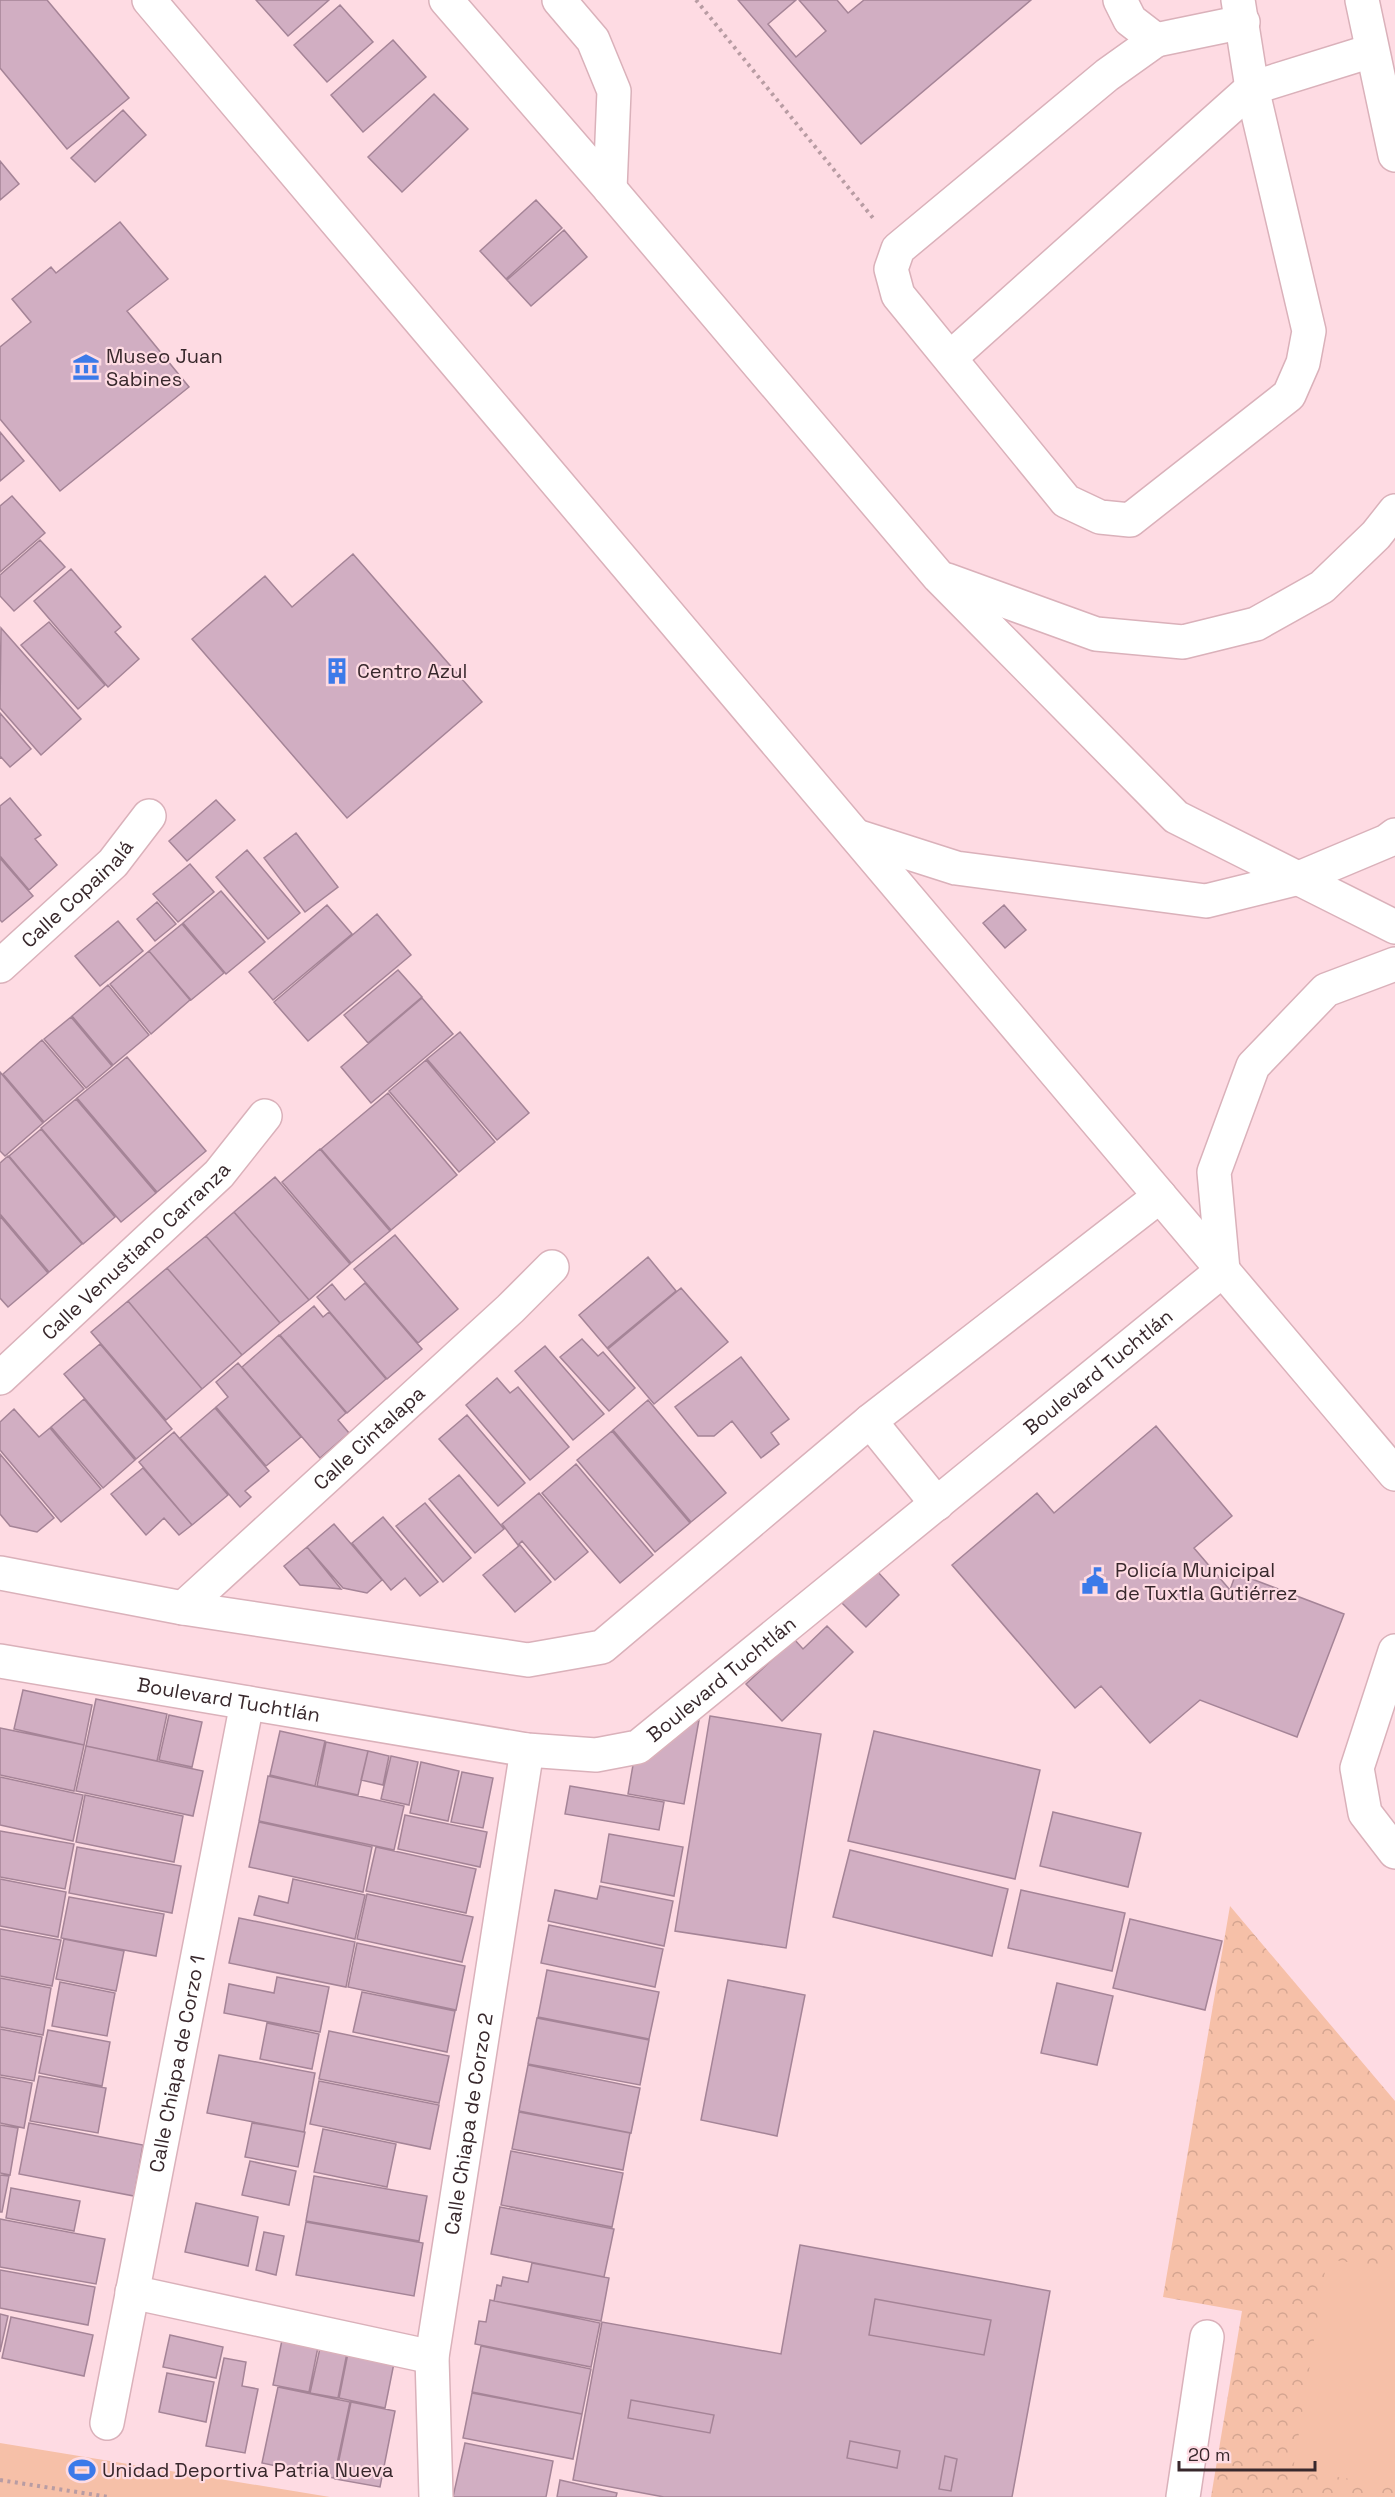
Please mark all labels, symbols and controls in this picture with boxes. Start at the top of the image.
place label: Museo Juan Sabines [106,343,223,392]
museum icon: Museo Juan Sabines [71,352,101,382]
building icon: Centro Azul [322,656,352,686]
place label: Centro Azul [357,658,467,684]
street label: Calle Copainalá [16,834,139,953]
street label: Calle Venustiano Carranza [36,1157,236,1346]
street label: Boulevard Tuchtlán [1018,1303,1178,1440]
street label: Calle Cintalapa [308,1380,430,1496]
place label: Policía Municipal de Tuxtla Gutiérrez [1115,1557,1297,1606]
public building icon: Policía Municipal de Tuxtla Gutiérrez [1080,1566,1110,1596]
street label: Boulevard Tuchtlán [641,1610,801,1748]
street label: Boulevard Tuchtlán [135,1671,322,1728]
street label: Calle Chiapa de Corzo 1 [143,1953,211,2175]
street label: Calle Chiapa de Corzo 2 [438,2011,499,2237]
scale bar [1179,2434,1316,2472]
text: 20 m [1188,2443,1231,2466]
sports icon: Unidad Deportiva Patria Nueva [67,2455,97,2485]
place label: Unidad Deportiva Patria Nueva [102,2457,394,2483]

